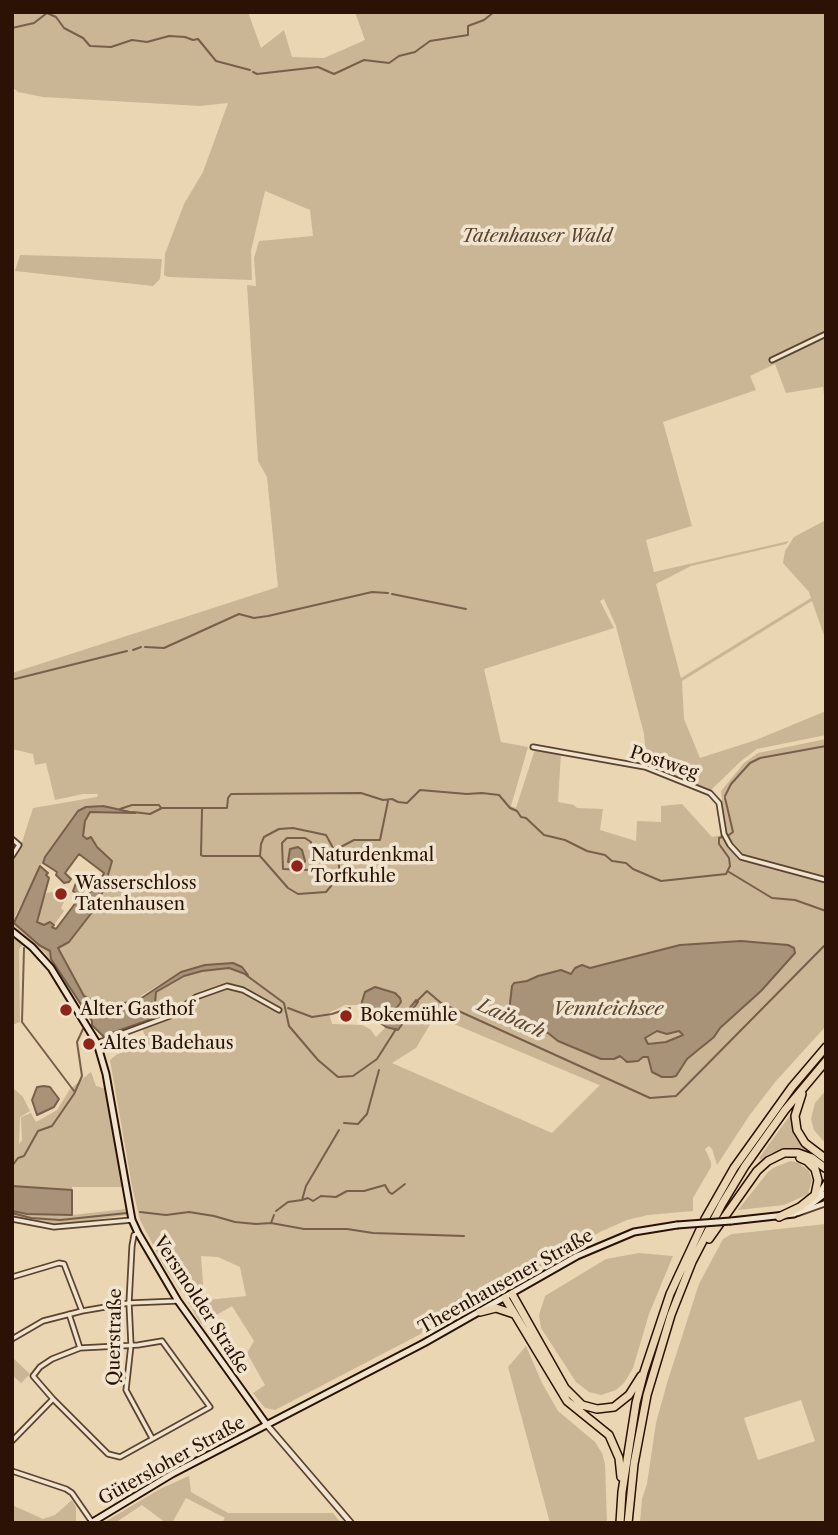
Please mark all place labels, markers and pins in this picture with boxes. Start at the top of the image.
place label: Naturdenkmal Torfkuhle [311,845,434,888]
marker: Naturdenkmal Torfkuhle [289,858,305,874]
place label: Wasserschloss Tatenhausen [75,873,197,916]
marker: Wasserschloss Tatenhausen [53,886,69,902]
place label: Alter Gasthof [80,999,194,1021]
marker: Alter Gasthof [58,1002,74,1018]
place label: Bokemühle [360,1005,458,1027]
marker: Bokemühle [338,1008,354,1024]
place label: Altes Badehaus [103,1033,234,1055]
marker: Altes Badehaus [81,1036,97,1052]

